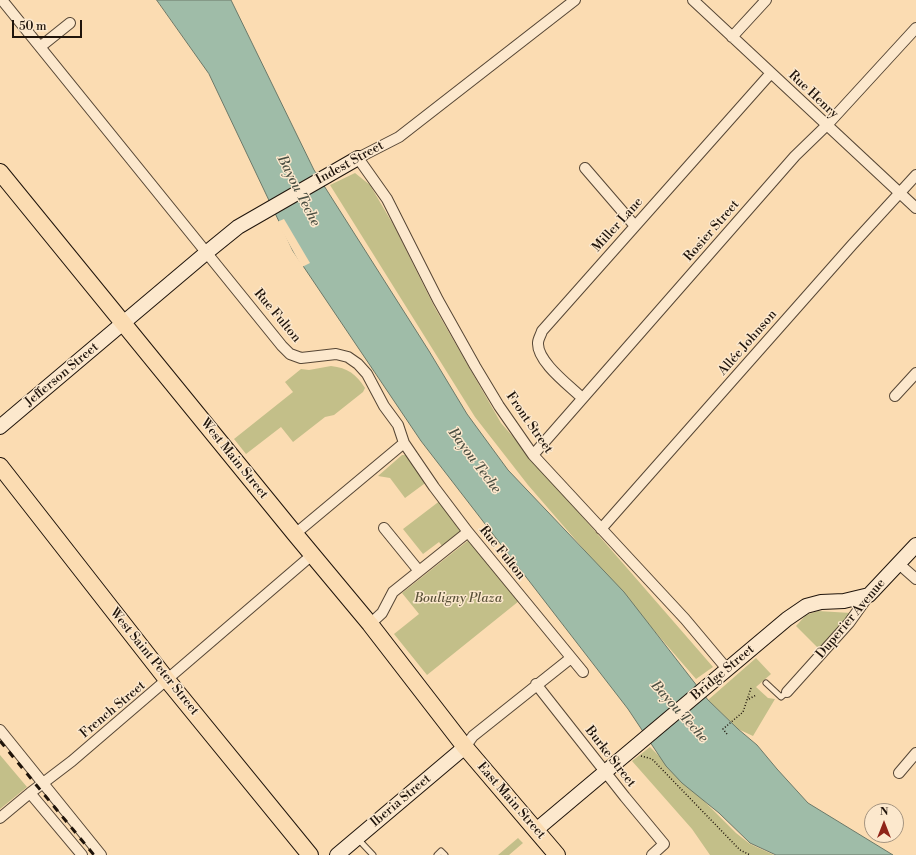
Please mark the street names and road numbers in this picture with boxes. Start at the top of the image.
street label: Rue Henry [785,68,841,122]
street label: Indest Street [313,138,387,188]
street label: Miller Lane [590,195,646,255]
street label: Rosier Street [681,197,743,265]
street label: Rue Fulton [250,286,304,346]
street label: Allée Johnson [715,307,781,379]
street label: Jefferson Street [22,340,102,410]
street label: Front Street [502,389,556,457]
street label: West Main Street [197,416,271,502]
street label: Rue Fulton [476,523,528,583]
street label: Duperier Avenue [813,576,889,662]
street label: West Saint Peter Street [106,605,202,719]
street label: Bridge Street [688,642,758,704]
street label: French Street [77,678,149,742]
street label: Burke Street [581,723,639,791]
street label: East Main Street [473,759,549,843]
street label: Iberia Street [368,771,434,831]

